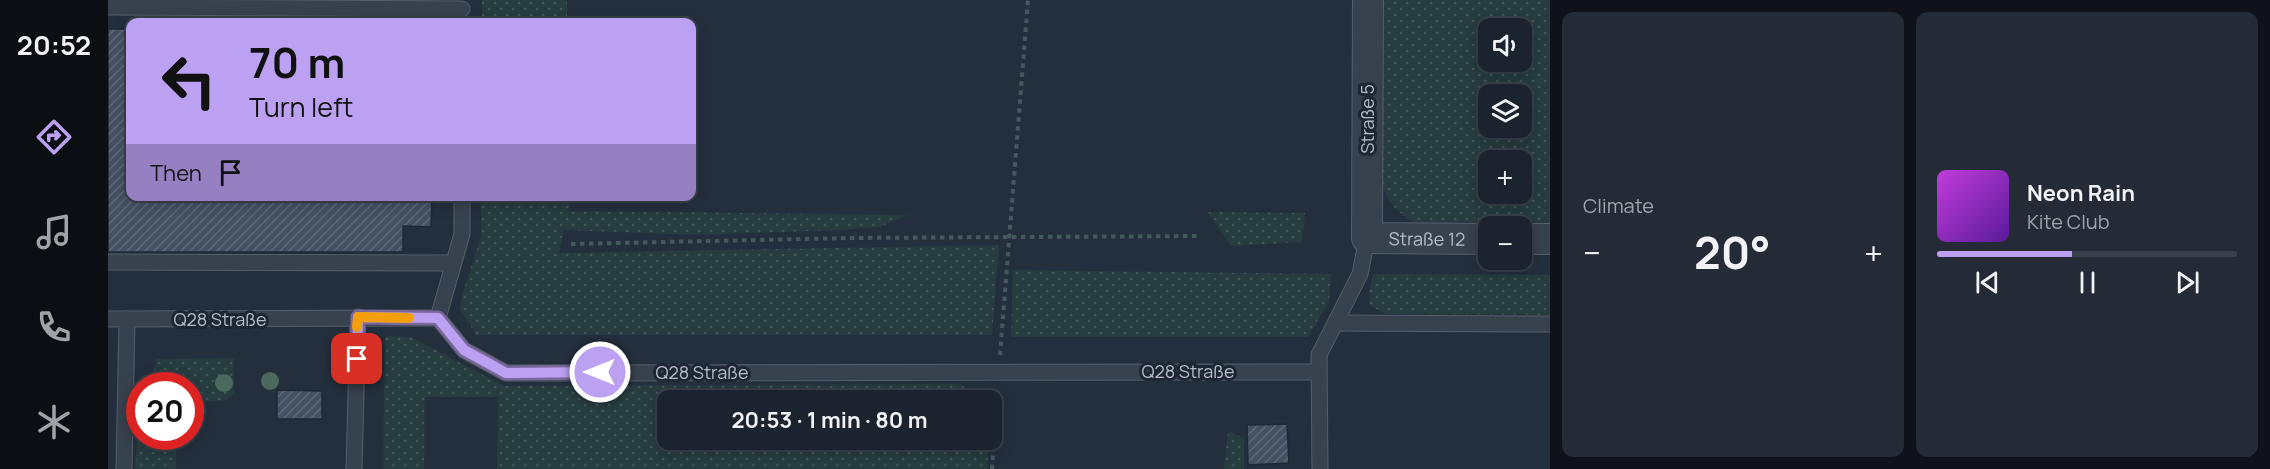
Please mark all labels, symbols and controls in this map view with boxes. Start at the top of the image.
map controls [1478,18,1532,270]
button: sound [1478,18,1532,72]
text: 20:52 [17,26,91,63]
text: 70 m [249,33,345,91]
icon: left [150,42,228,120]
street label: Straße 5 [1355,84,1379,154]
button: layers [1478,84,1532,138]
text: Turn left [249,88,353,125]
icon: directions [33,116,75,158]
button: + [1478,150,1532,204]
icon: arrive [214,156,247,189]
text: Then [150,158,202,188]
text: Neon Rain [2027,178,2135,208]
text: Climate [1583,192,1654,219]
text: Kite Club [2027,208,2110,235]
icon: music [33,211,75,253]
button: − [1478,216,1532,270]
text: 20° [1694,221,1771,283]
street label: Straße 12 [1389,226,1465,251]
text: − [1583,230,1601,275]
text: + [1864,230,1883,275]
icon: previous [1971,266,2004,299]
icon: pause [2071,266,2104,299]
icon: next [2171,266,2204,299]
icon: phone [33,306,75,348]
street label: Q28 Straße [173,307,267,331]
pin [331,333,382,384]
position arrow [568,340,632,404]
icon: arrive [340,342,373,375]
street label: Q28 Straße [1141,359,1235,383]
street label: Q28 Straße [655,360,749,384]
speed limit sign: 20 [126,372,204,450]
icon: climate [33,401,75,443]
text: 20:53 · 1 min · 80 m [732,405,928,435]

